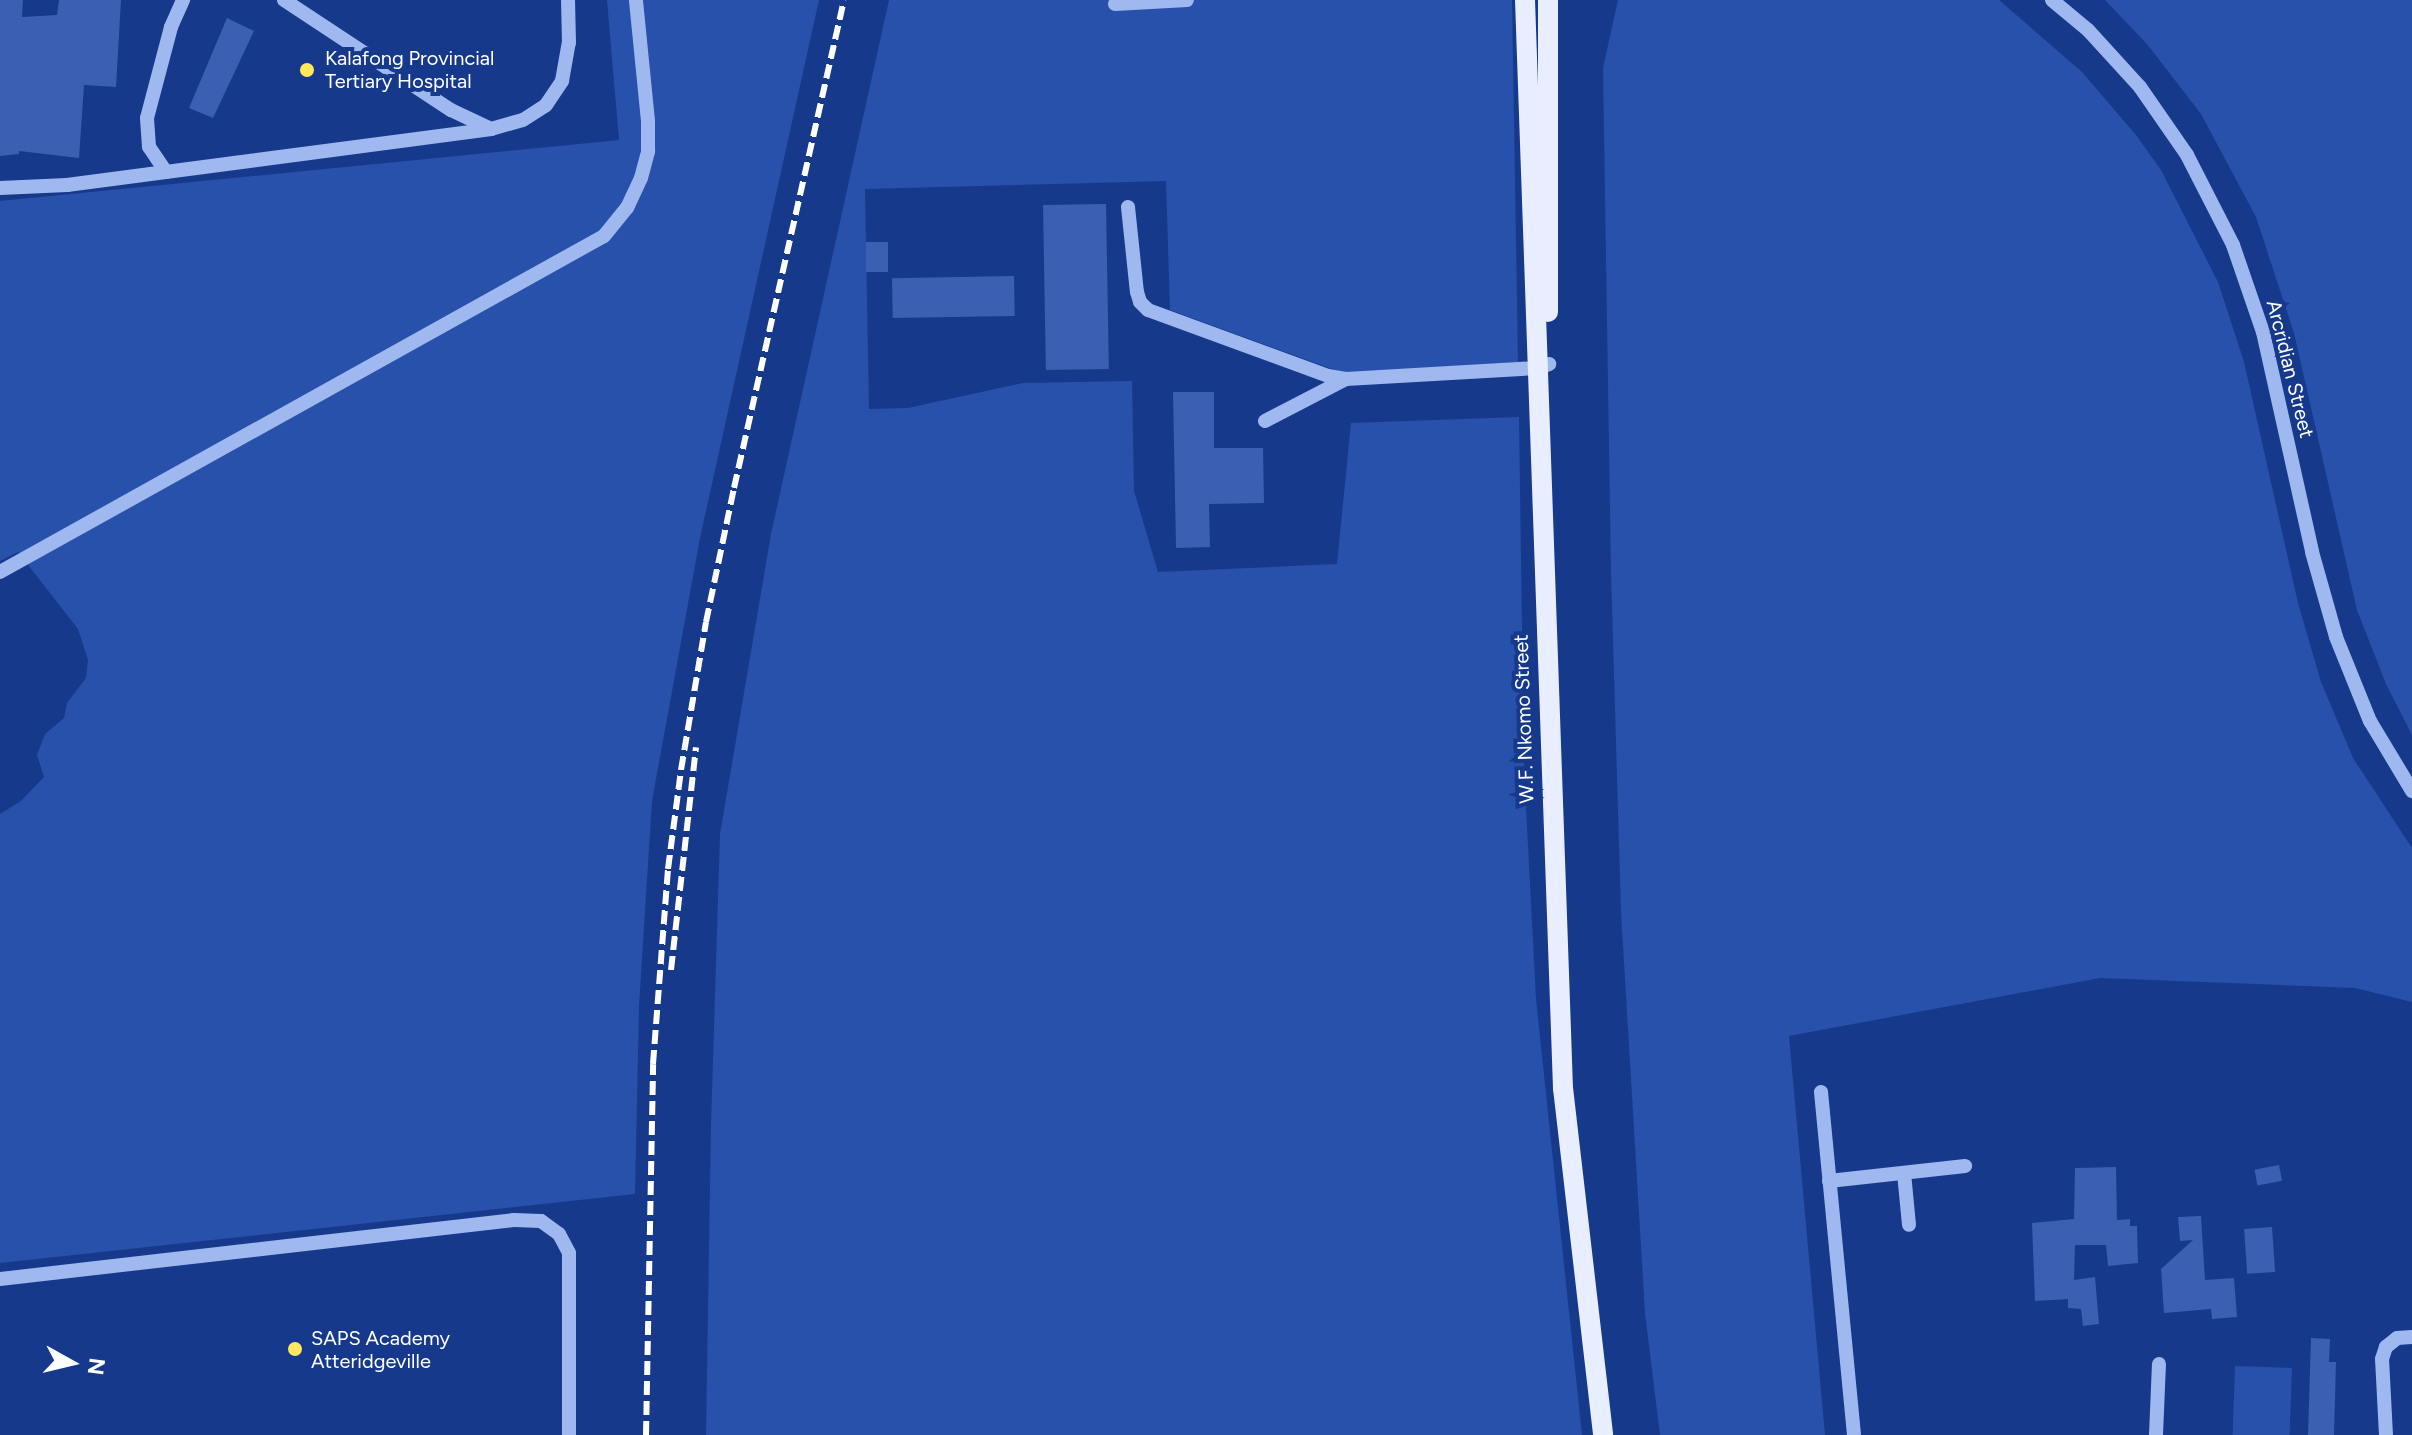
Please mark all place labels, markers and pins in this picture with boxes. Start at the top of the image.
place label: Kalafong Provincial Tertiary Hospital [325,46,494,93]
marker: Kalafong Provincial Tertiary Hospital [296,59,318,81]
place label: SAPS Academy Atteridgeville [311,1326,450,1373]
marker: SAPS Academy Atteridgeville [286,1340,304,1358]

